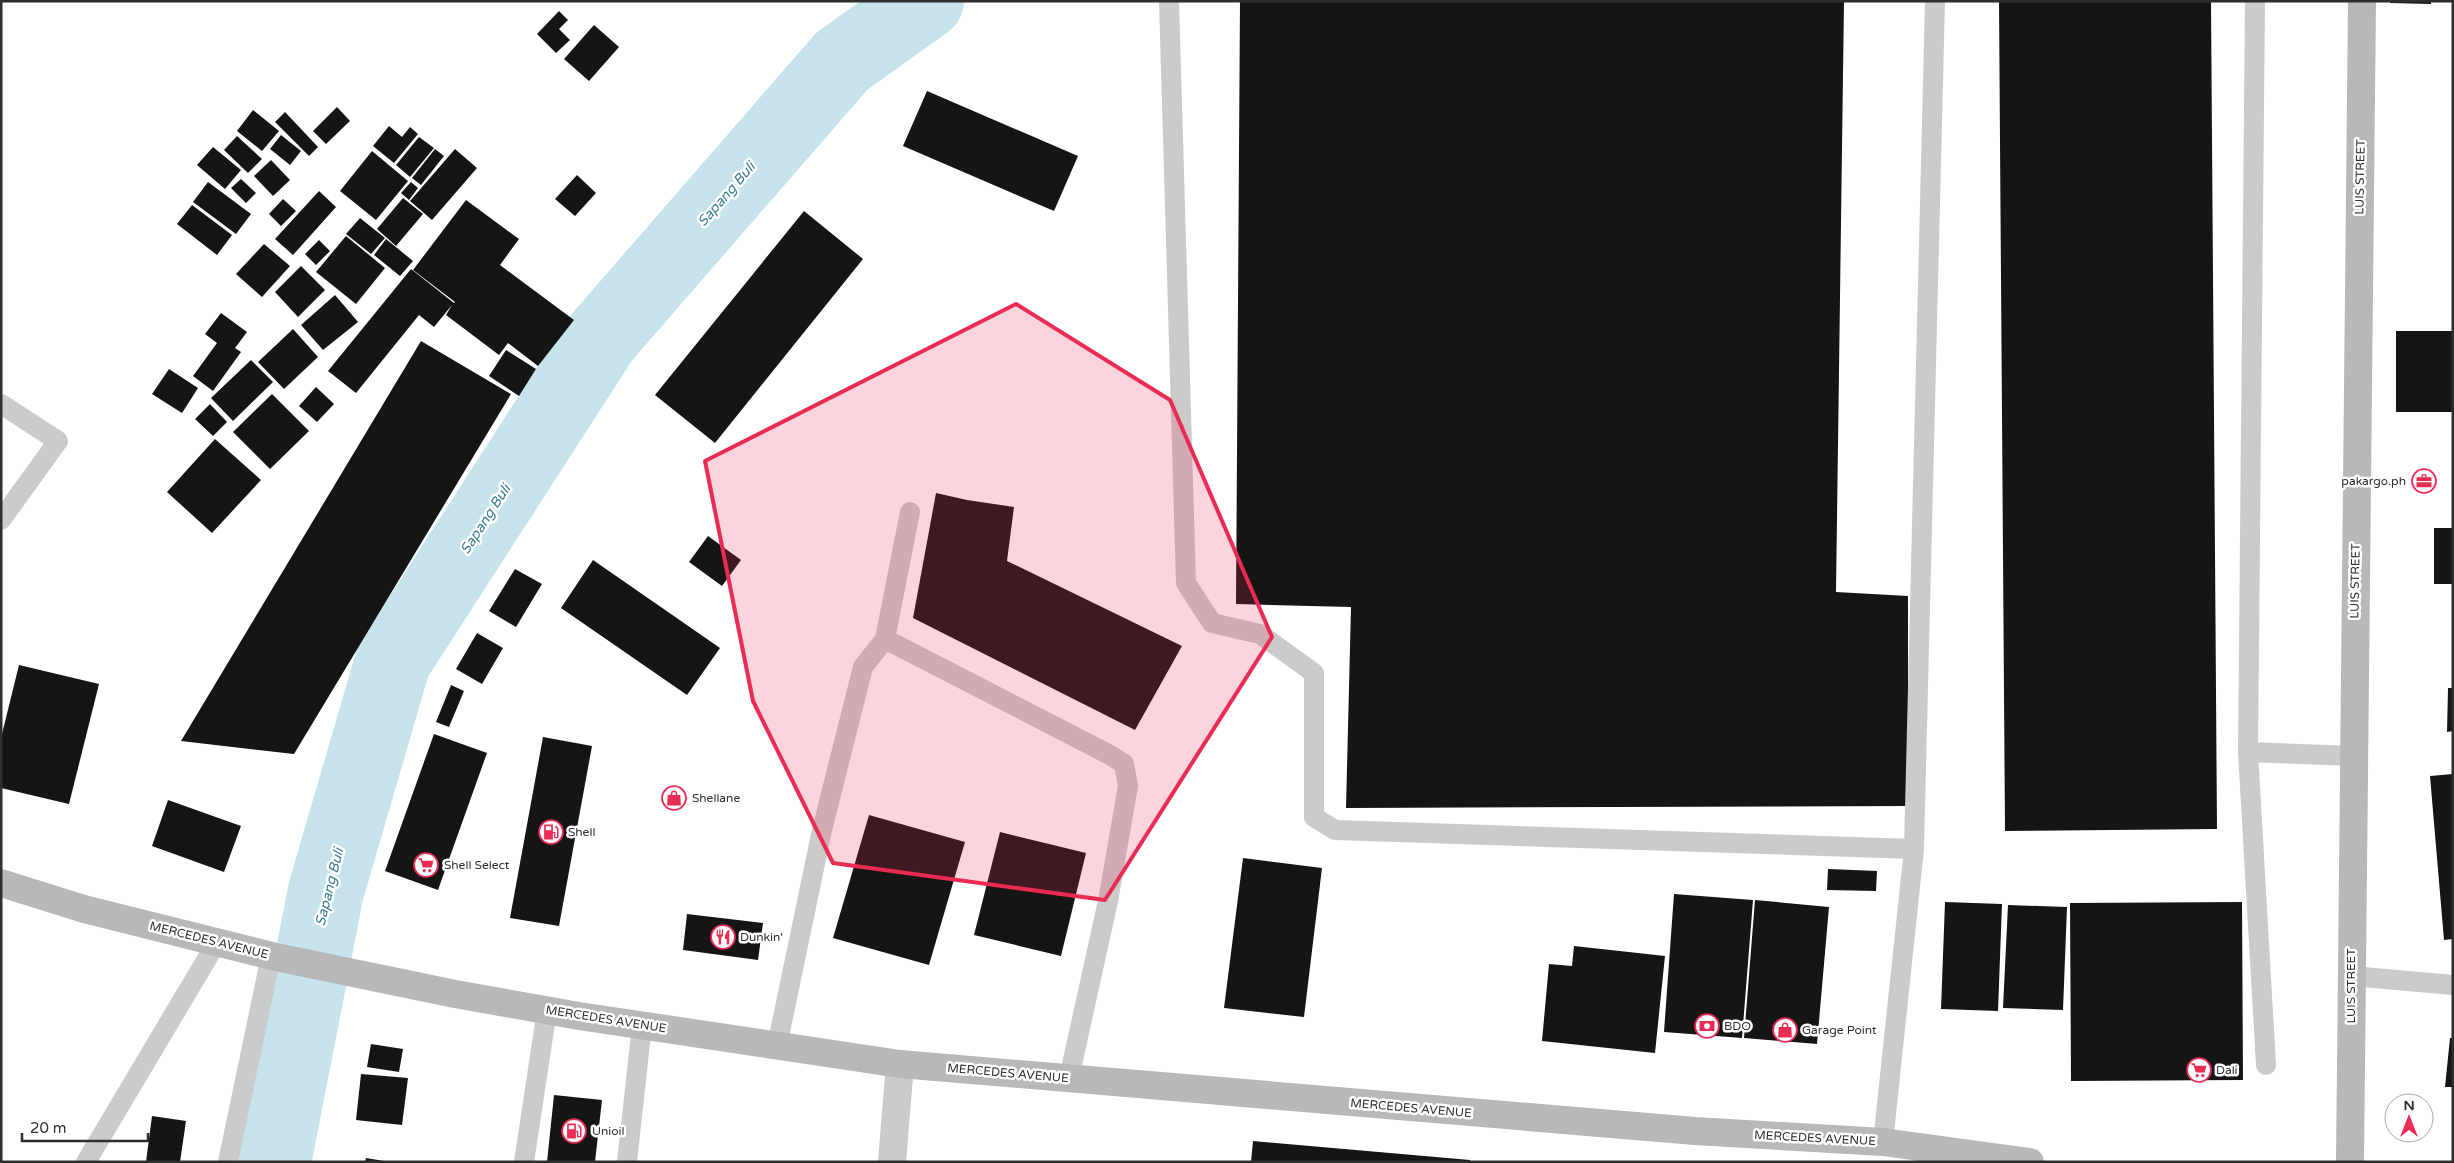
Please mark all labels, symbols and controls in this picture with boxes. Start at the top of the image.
street label: LUIS STREET [2352,139,2368,215]
water label: Sapang Buli [694,158,760,230]
office icon: pakargo.ph [2411,468,2437,494]
place label: pakargo.ph [2341,474,2406,488]
water label: Sapang Buli [457,480,515,557]
street label: LUIS STREET [2347,543,2363,619]
shop icon: Shellane [661,785,687,811]
place label: Shellane [692,791,740,805]
fuel station icon: Shell [538,819,564,845]
place label: Shell [568,825,595,839]
water label: Sapang Buli [312,845,348,928]
supermarket icon: Shell Select [413,852,439,878]
place label: Shell Select [444,858,510,872]
street label: MERCEDES AVENUE [148,918,270,962]
restaurant icon: Dunkin' [710,924,736,950]
place label: Dunkin' [740,930,783,944]
street label: LUIS STREET [2344,948,2358,1024]
street label: MERCEDES AVENUE [545,1003,668,1035]
bank icon: BDO [1694,1013,1720,1039]
shop icon: Garage Point [1772,1017,1798,1043]
place label: BDO [1724,1019,1751,1033]
place label: Garage Point [1802,1023,1877,1037]
supermarket icon: Dali [2186,1057,2212,1083]
street label: MERCEDES AVENUE [947,1061,1070,1085]
place label: Dali [2216,1063,2238,1077]
north arrow [2384,1093,2434,1143]
street label: MERCEDES AVENUE [1350,1096,1473,1120]
text: N [2403,1097,2415,1114]
scale bar [22,1110,149,1142]
fuel station icon: Unioil [561,1118,587,1144]
text: 20 m [30,1119,67,1137]
place label: Unioil [592,1124,624,1138]
street label: MERCEDES AVENUE [1754,1128,1877,1148]

